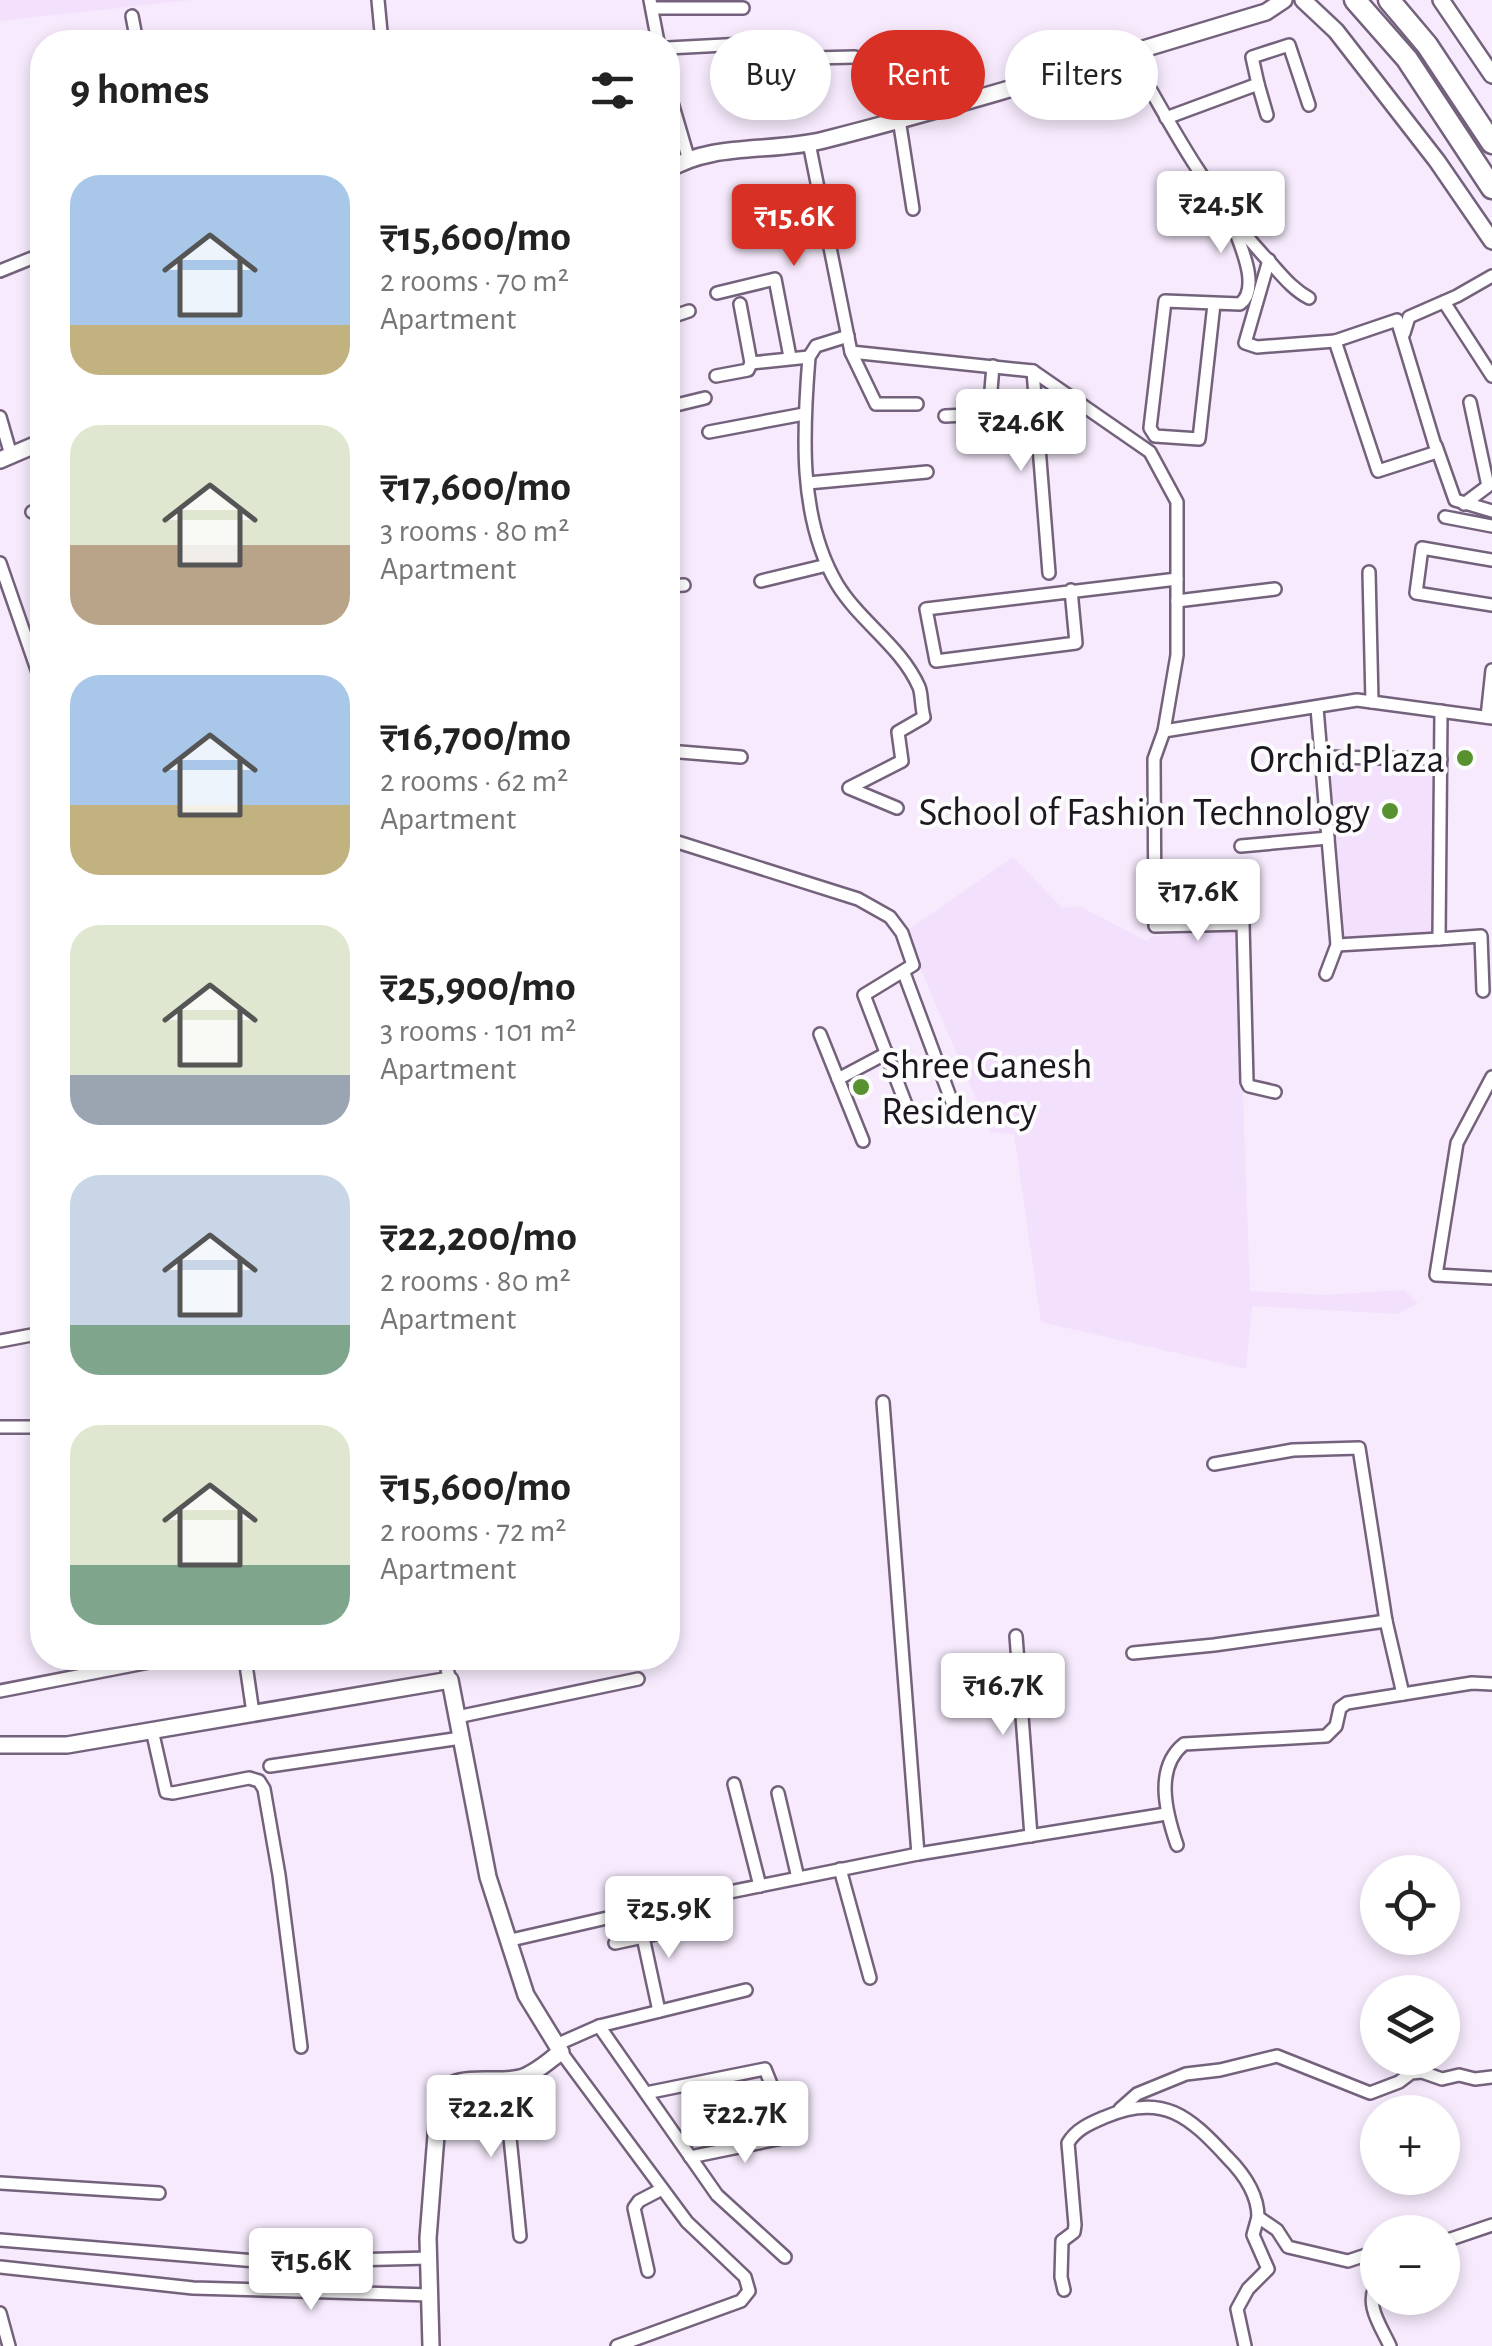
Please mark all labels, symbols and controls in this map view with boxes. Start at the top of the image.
chip: Buy [710,30,831,120]
chip: Rent [851,30,985,120]
chip: Filters [1005,30,1158,120]
icon: filters [585,63,640,118]
text: 9 homes [70,69,209,111]
pin: ₹24.5K [1140,171,1302,256]
pin: ₹15.6K [713,184,875,269]
text: ₹24.5K [1179,187,1263,219]
text: ₹15.6K [754,200,834,232]
icon: home [150,215,270,335]
text: ₹15,600/mo [380,216,571,258]
text: 2 rooms · 70 m² [380,265,569,297]
text: Apartment [380,303,516,335]
pin: ₹24.6K [940,389,1102,474]
text: ₹24.6K [978,405,1064,437]
icon: home [150,465,270,585]
text: ₹17,600/mo [380,466,571,508]
text: 3 rooms · 80 m² [380,515,569,547]
text: Apartment [380,553,516,585]
icon: home [150,715,270,835]
text: ₹16,700/mo [380,716,571,758]
place label: Orchid Plaza [1249,740,1445,780]
marker: Orchid Plaza [1454,747,1476,769]
text: 2 rooms · 62 m² [380,765,568,797]
place label: School of Fashion Technology [918,793,1370,833]
marker: School of Fashion Technology [1379,800,1401,822]
text: Apartment [380,803,516,835]
pin: ₹17.6K [1117,859,1279,944]
text: ₹17.6K [1158,875,1238,907]
icon: home [150,965,270,1085]
text: ₹25,900/mo [380,966,576,1008]
text: 3 rooms · 101 m² [380,1015,576,1047]
place label: Shree Ganesh Residency [881,1046,1093,1132]
text: Apartment [380,1053,516,1085]
marker: Shree Ganesh Residency [850,1076,872,1098]
icon: home [150,1215,270,1335]
text: ₹22,200/mo [380,1216,577,1258]
text: 2 rooms · 80 m² [380,1265,571,1297]
text: Apartment [380,1303,516,1335]
icon: home [150,1465,270,1585]
text: ₹15,600/mo [380,1466,571,1508]
text: 2 rooms · 72 m² [380,1515,567,1547]
text: Apartment [380,1553,516,1585]
pin: ₹16.7K [922,1653,1084,1738]
text: ₹16.7K [963,1669,1043,1701]
map controls [1360,1855,1460,2315]
button: locate [1360,1855,1460,1955]
pin: ₹25.9K [588,1876,750,1961]
text: ₹25.9K [627,1892,711,1924]
button: layers [1360,1975,1460,2075]
pin: ₹22.2K [410,2075,572,2160]
pin: ₹22.7K [664,2081,826,2166]
text: ₹22.2K [449,2091,533,2123]
button: + [1360,2095,1460,2195]
text: ₹22.7K [703,2097,787,2129]
button: − [1360,2215,1460,2315]
pin: ₹15.6K [230,2228,392,2313]
text: ₹15.6K [271,2244,351,2276]

